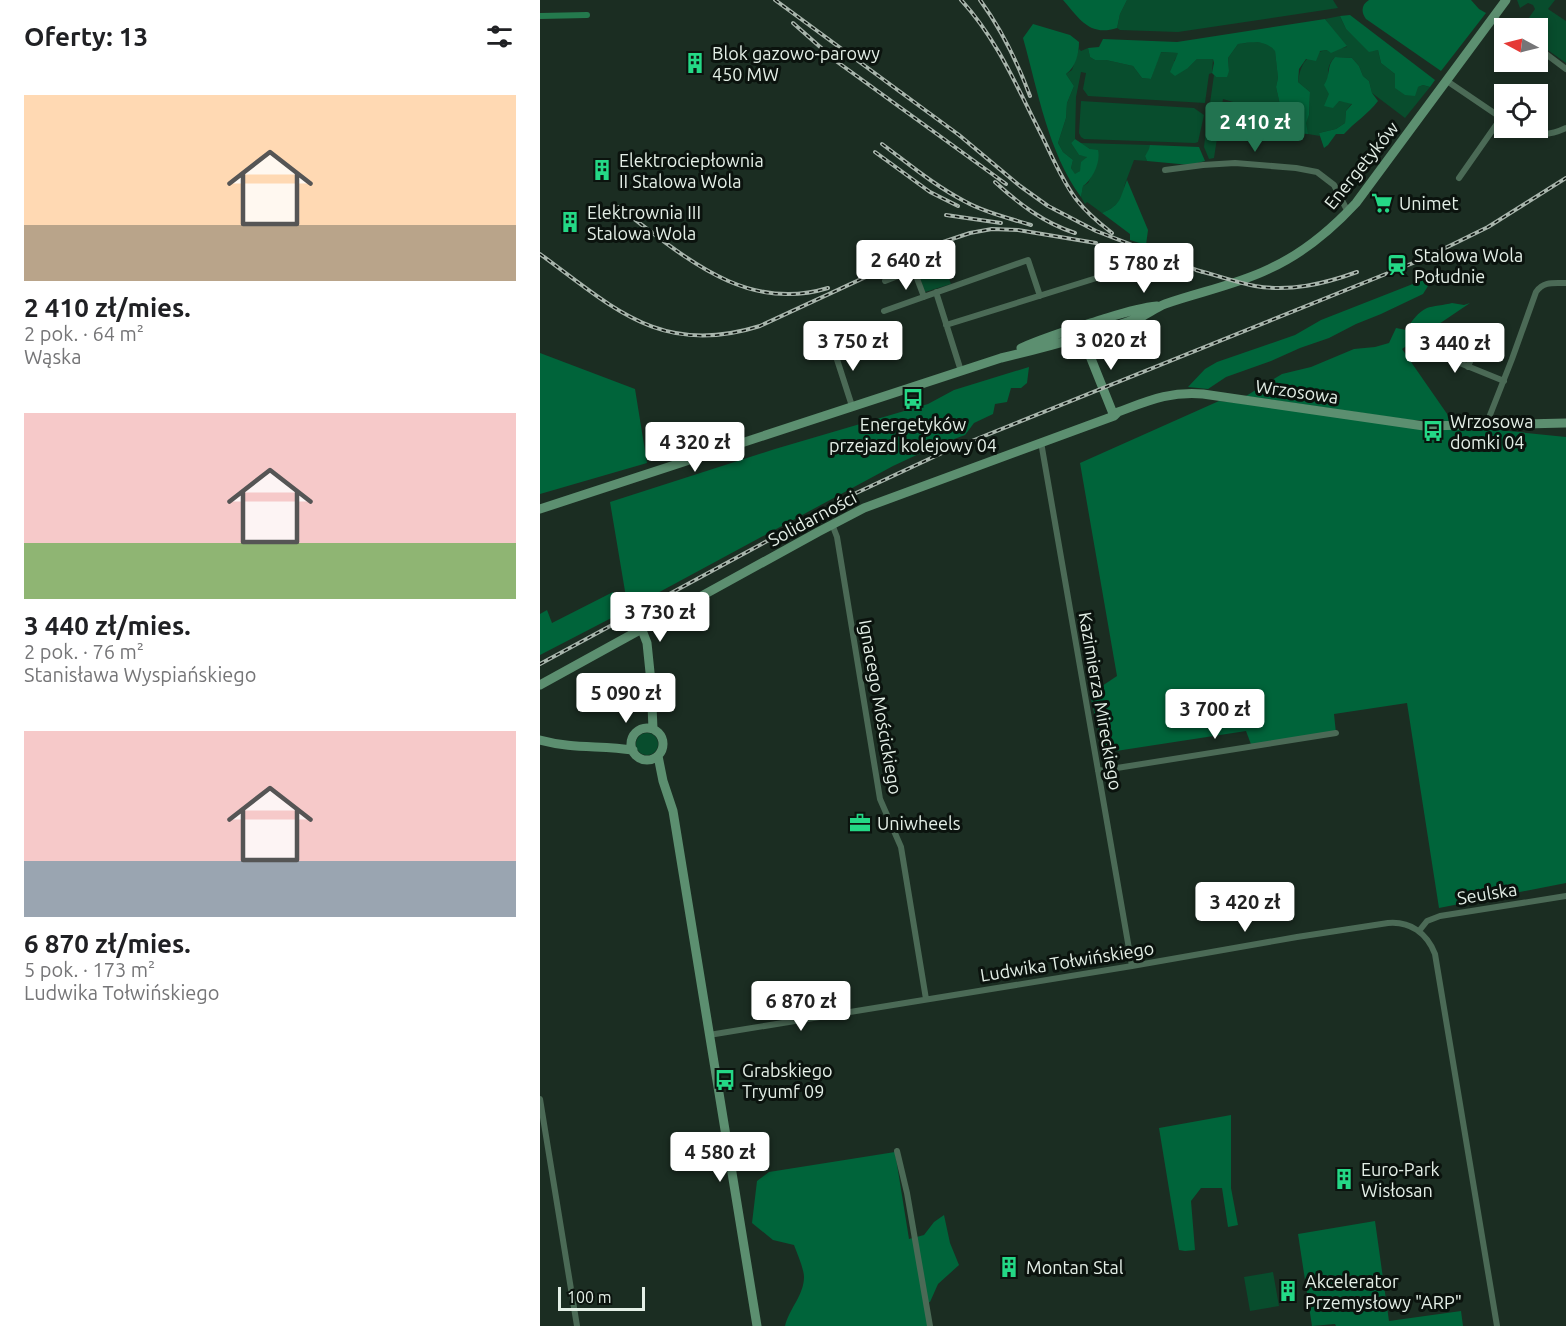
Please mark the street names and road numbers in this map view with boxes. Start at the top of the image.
street label: Energetyków [1320,117,1402,213]
street label: Wrzosowa [1254,375,1340,407]
street label: Solidarności [764,486,860,550]
street label: Kazimierza Mireckiego [1075,610,1127,792]
street label: Ignacego Mościckiego [856,618,906,796]
street label: Seulska [1456,878,1518,908]
street label: Ludwika Tołwińskiego [979,937,1155,985]

